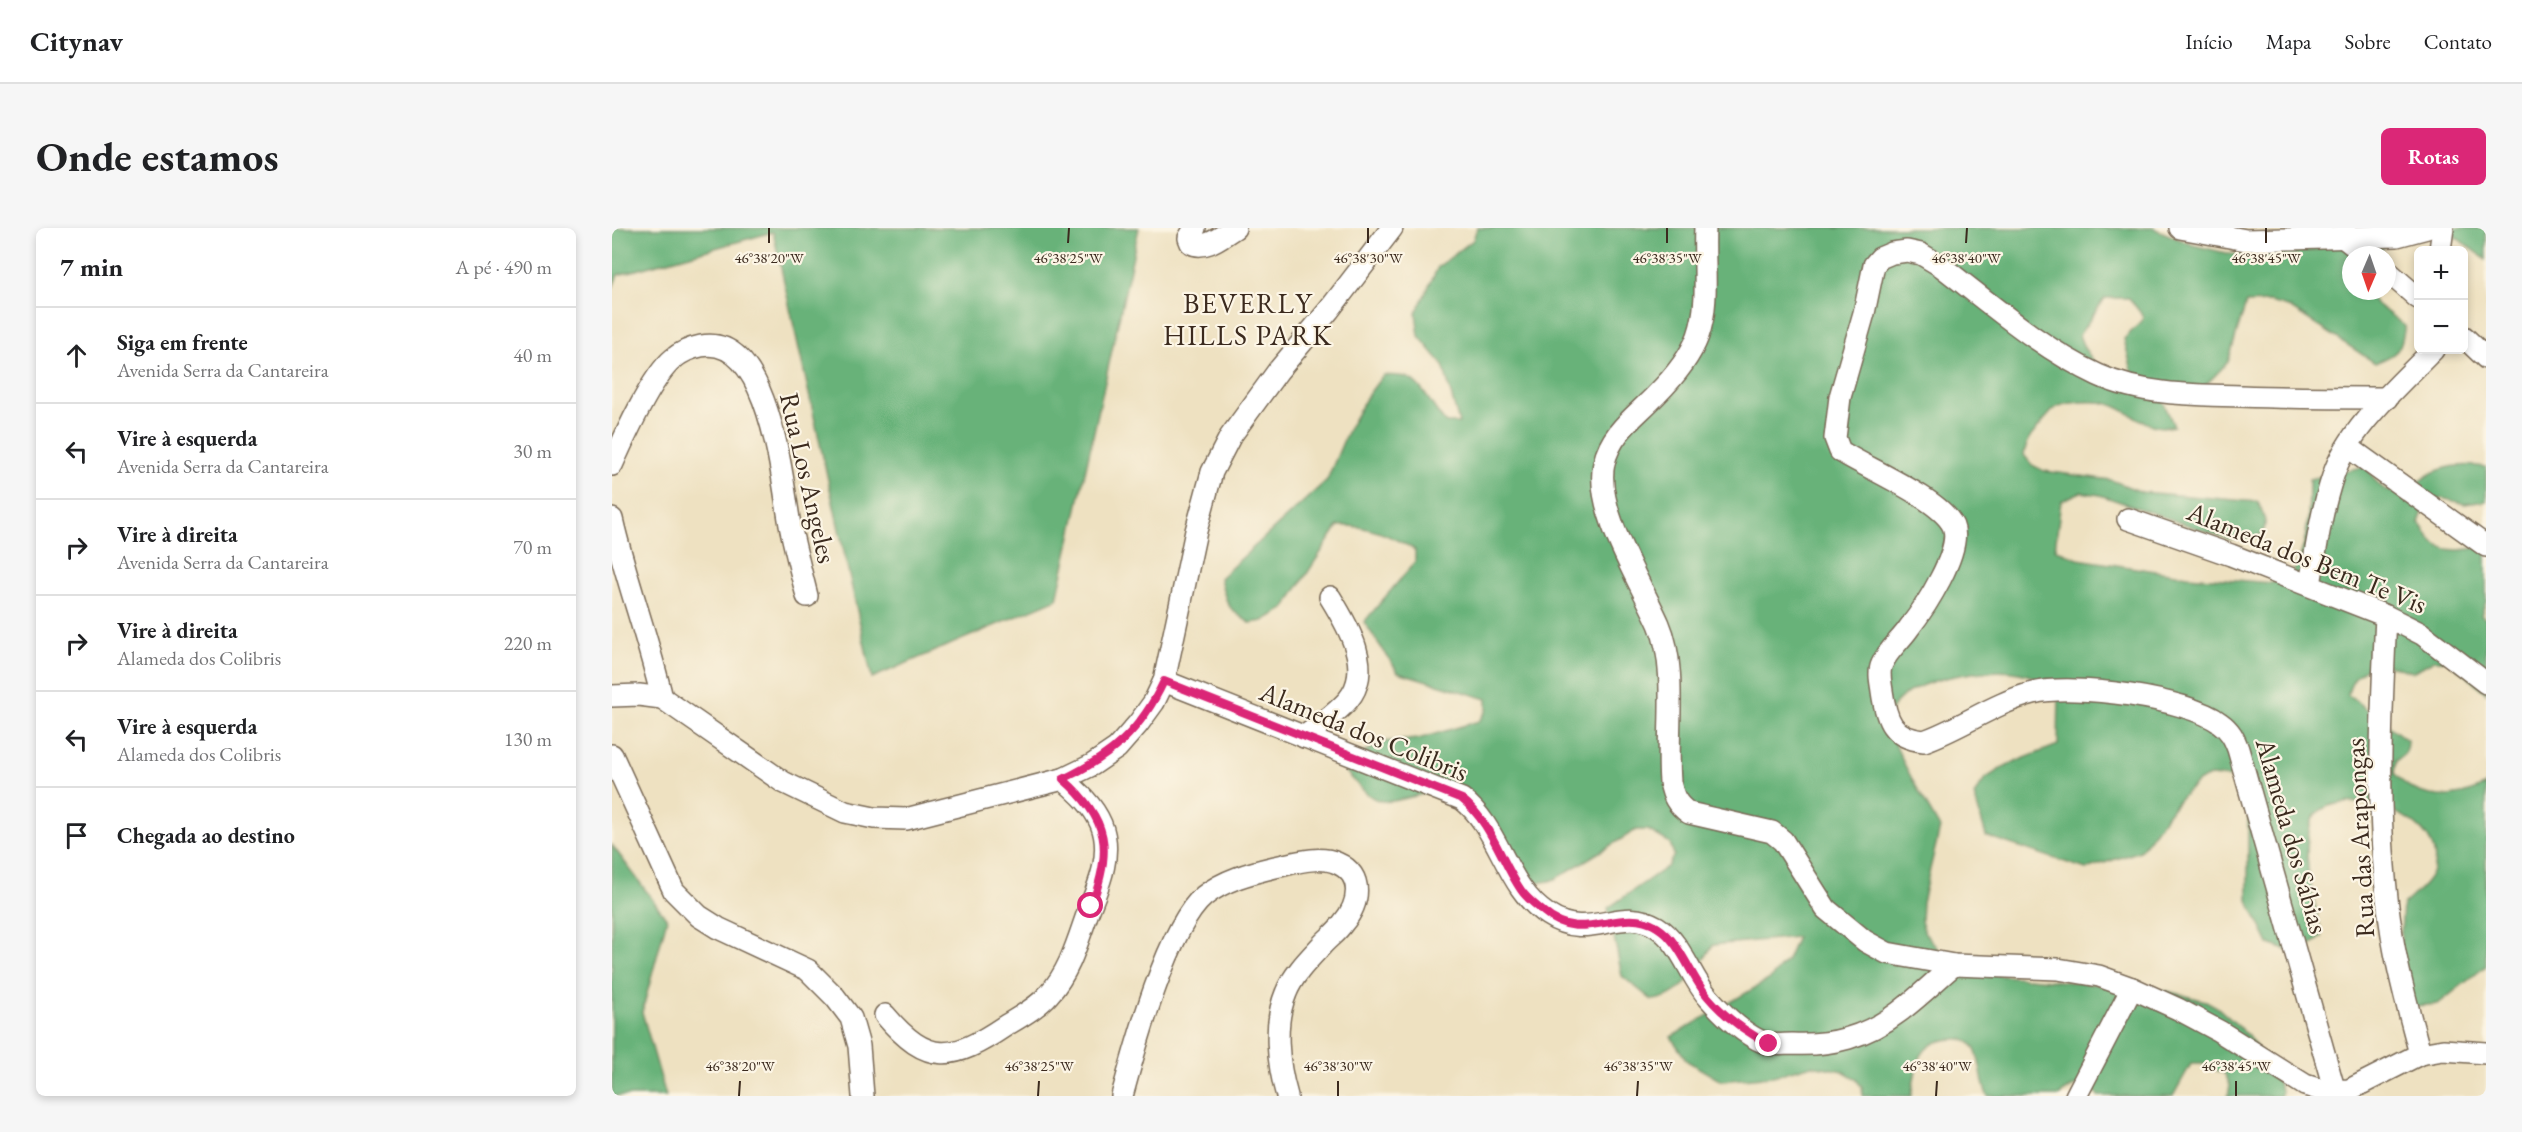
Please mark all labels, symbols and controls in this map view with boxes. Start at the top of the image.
text: Citynav [30,23,123,59]
text: Início [2185,28,2233,55]
text: Mapa [2266,28,2311,55]
text: Sobre [2344,28,2391,55]
text: Contato [2424,28,2492,55]
button: Rotas [2381,128,2486,185]
text: Onde estamos [36,129,279,184]
north arrow [2342,246,2396,300]
map controls [2414,246,2468,354]
button: + [2414,246,2468,300]
text: 46°38'20"W [734,248,804,267]
text: 46°38'25"W [1033,248,1103,267]
text: 46°38'30"W [1333,248,1403,267]
text: 46°38'35"W [1632,248,1702,267]
text: 46°38'40"W [1931,248,2001,267]
text: 46°38'45"W [2231,248,2301,267]
text: 7 min [60,250,123,284]
text: A pé · 490 m [456,254,552,280]
district label: BEVERLY HILLS PARK [1163,285,1333,353]
button: − [2414,300,2468,354]
text: Siga em frente [117,328,248,357]
icon: ahead [60,339,93,372]
text: 40 m [513,342,552,368]
text: Avenida Serra da Cantareira [117,357,329,383]
street label: Rua Los Angeles [772,389,845,567]
text: Vire à esquerda [117,424,257,453]
icon: left [60,435,93,468]
text: 30 m [513,438,552,464]
text: Avenida Serra da Cantareira [117,453,329,479]
street label: Alameda dos Bem Te Vis [2181,493,2432,622]
text: Vire à direita [117,520,238,549]
icon: right [60,531,93,564]
text: 70 m [513,534,552,560]
text: Avenida Serra da Cantareira [117,549,329,575]
text: Vire à direita [117,616,238,645]
icon: right [60,627,93,660]
text: 220 m [504,630,552,656]
text: Alameda dos Colibris [117,645,281,671]
street label: Alameda dos Colibris [1254,673,1474,789]
text: Vire à esquerda [117,712,257,741]
icon: left [60,723,93,756]
text: 130 m [504,726,552,752]
street label: Alameda dos Sábias [2248,733,2337,938]
street label: Rua das Arapongas [2337,737,2382,939]
text: Alameda dos Colibris [117,741,281,767]
icon: arrive [60,819,93,852]
text: Chegada ao destino [117,821,295,850]
route start [1077,892,1103,918]
route end [1755,1030,1781,1056]
text: 46°38'20"W [705,1056,775,1075]
text: 46°38'25"W [1004,1056,1074,1075]
text: 46°38'30"W [1303,1056,1373,1075]
text: 46°38'35"W [1603,1056,1673,1075]
text: 46°38'40"W [1902,1056,1972,1075]
text: 46°38'45"W [2201,1056,2271,1075]

